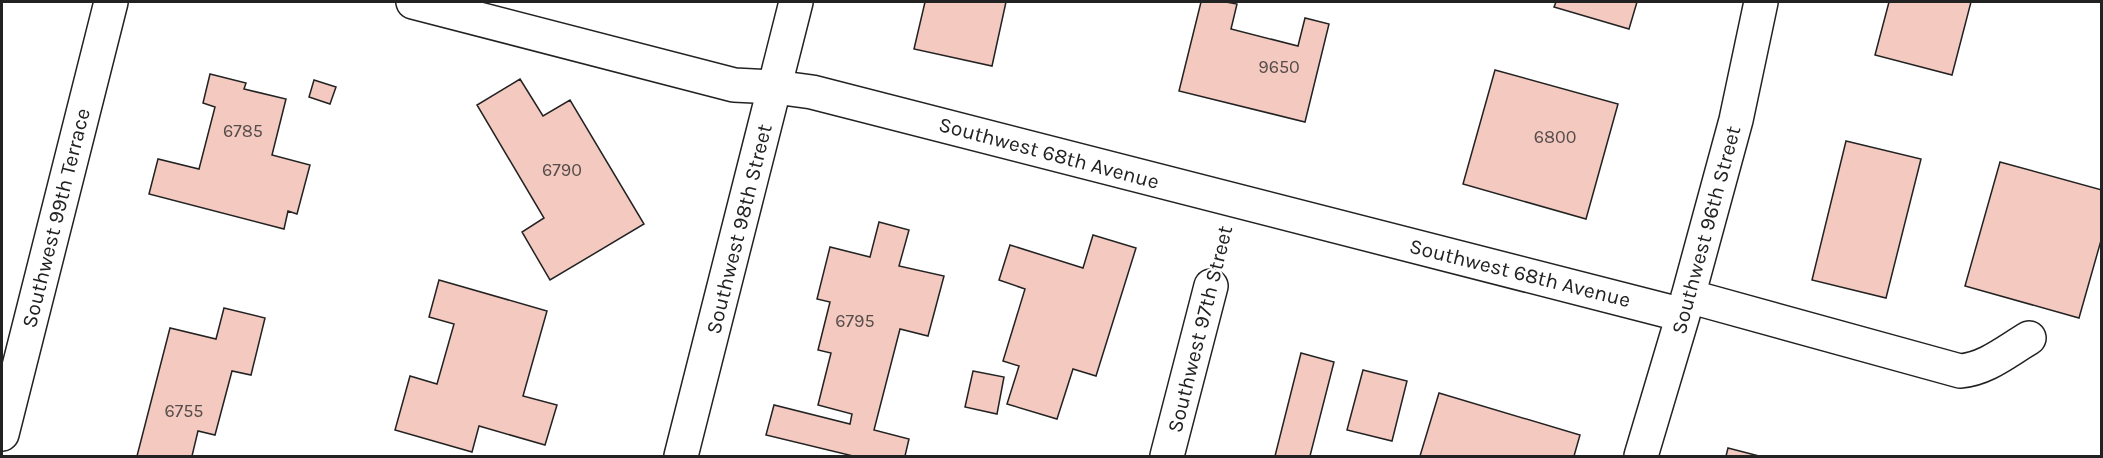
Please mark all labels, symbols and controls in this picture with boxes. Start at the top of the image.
house number: 9650 [1258,56,1300,78]
street label: Southwest 99th Terrace [17,106,95,330]
street label: Southwest 68th Avenue [936,112,1162,194]
house number: 6785 [223,120,263,142]
street label: Southwest 98th Street [701,121,777,337]
street label: Southwest 96th Street [1667,123,1745,337]
house number: 6800 [1534,126,1576,148]
house number: 6790 [542,159,582,181]
street label: Southwest 97th Street [1163,223,1237,435]
street label: Southwest 68th Avenue [1407,234,1633,312]
house number: 6795 [835,310,875,332]
house number: 6755 [164,400,204,422]

